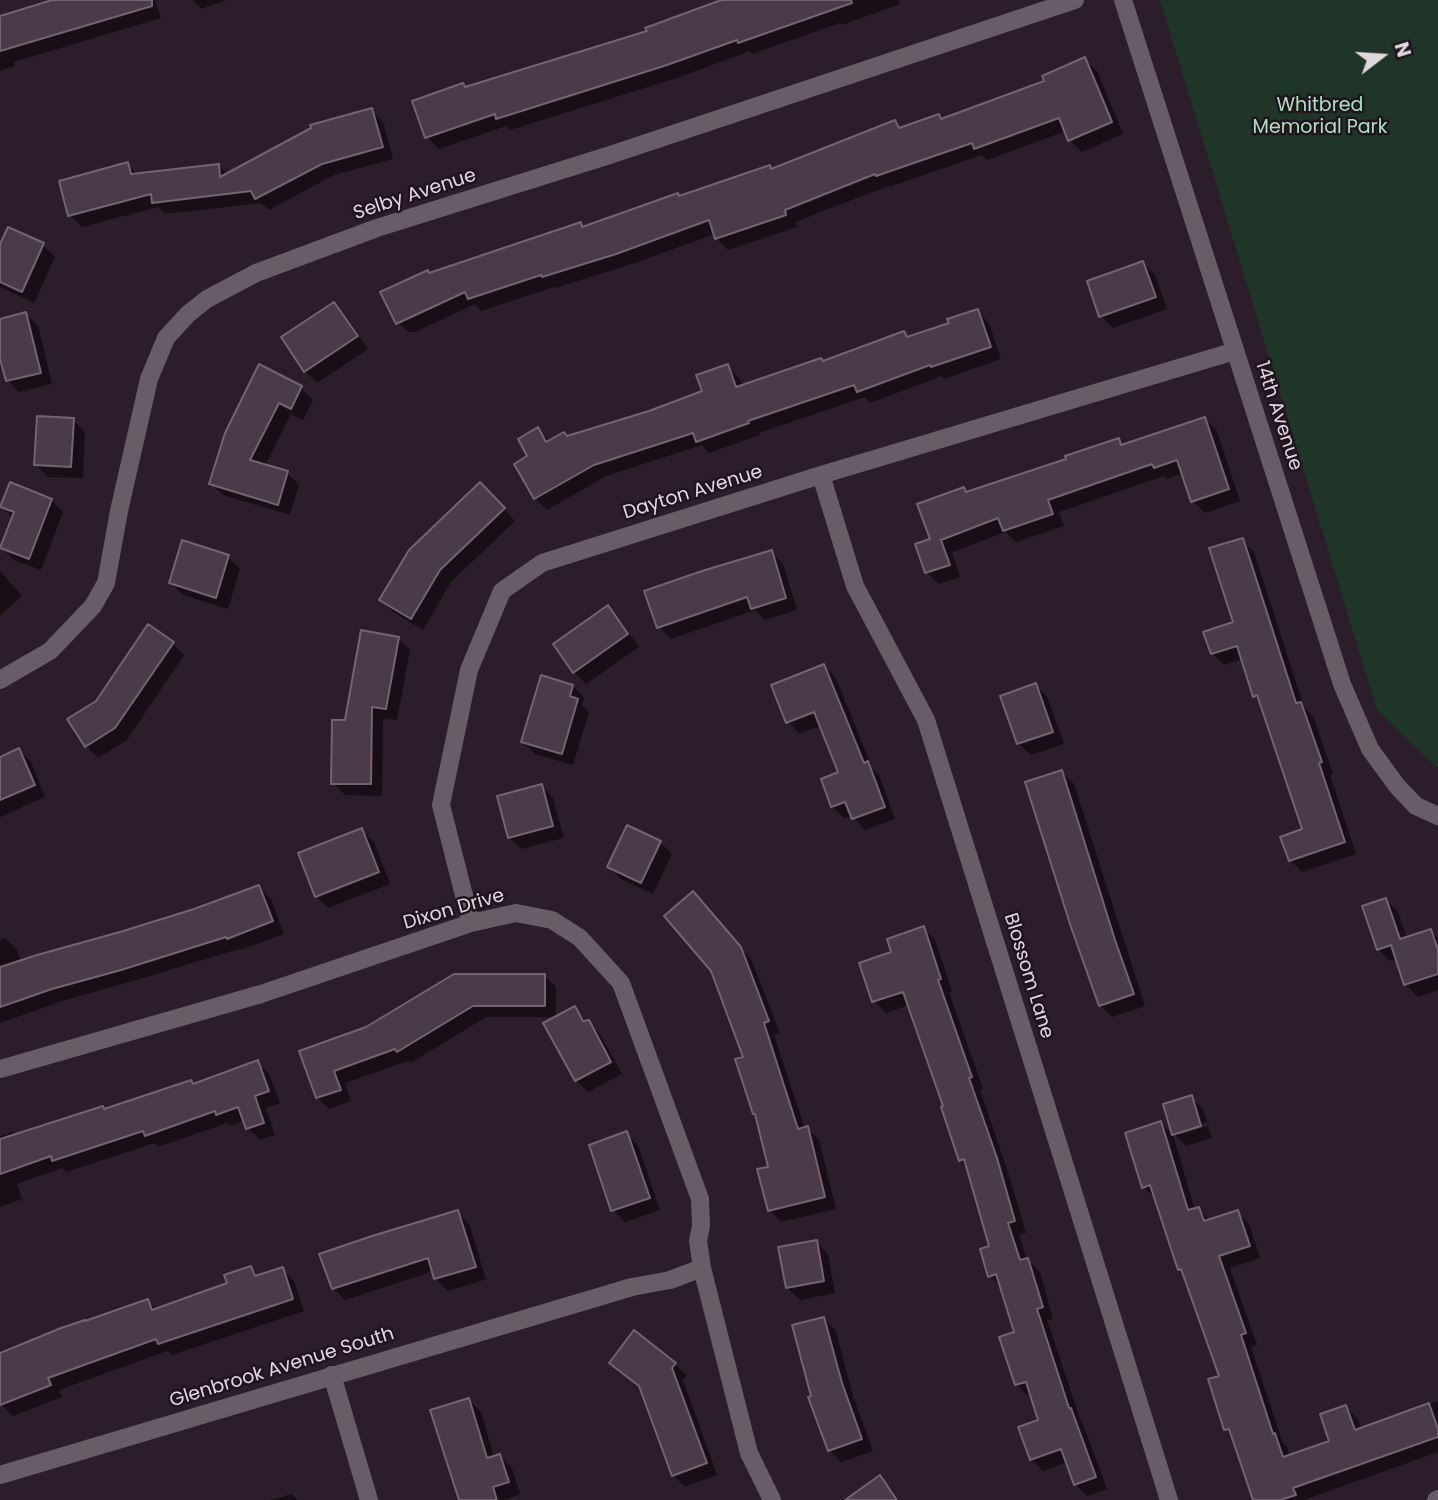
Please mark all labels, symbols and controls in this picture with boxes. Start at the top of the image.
north arrow [1347,21,1417,91]
text: N [1388,39,1418,60]
park label: Whitbred Memorial Park [1253,95,1387,139]
street label: Selby Avenue [351,164,479,226]
street label: 14th Avenue [1250,358,1306,474]
street label: Dayton Avenue [621,461,765,525]
street label: Dixon Drive [401,885,507,935]
street label: Blossom Lane [998,910,1058,1042]
street label: Glenbrook Avenue South [167,1323,397,1413]

